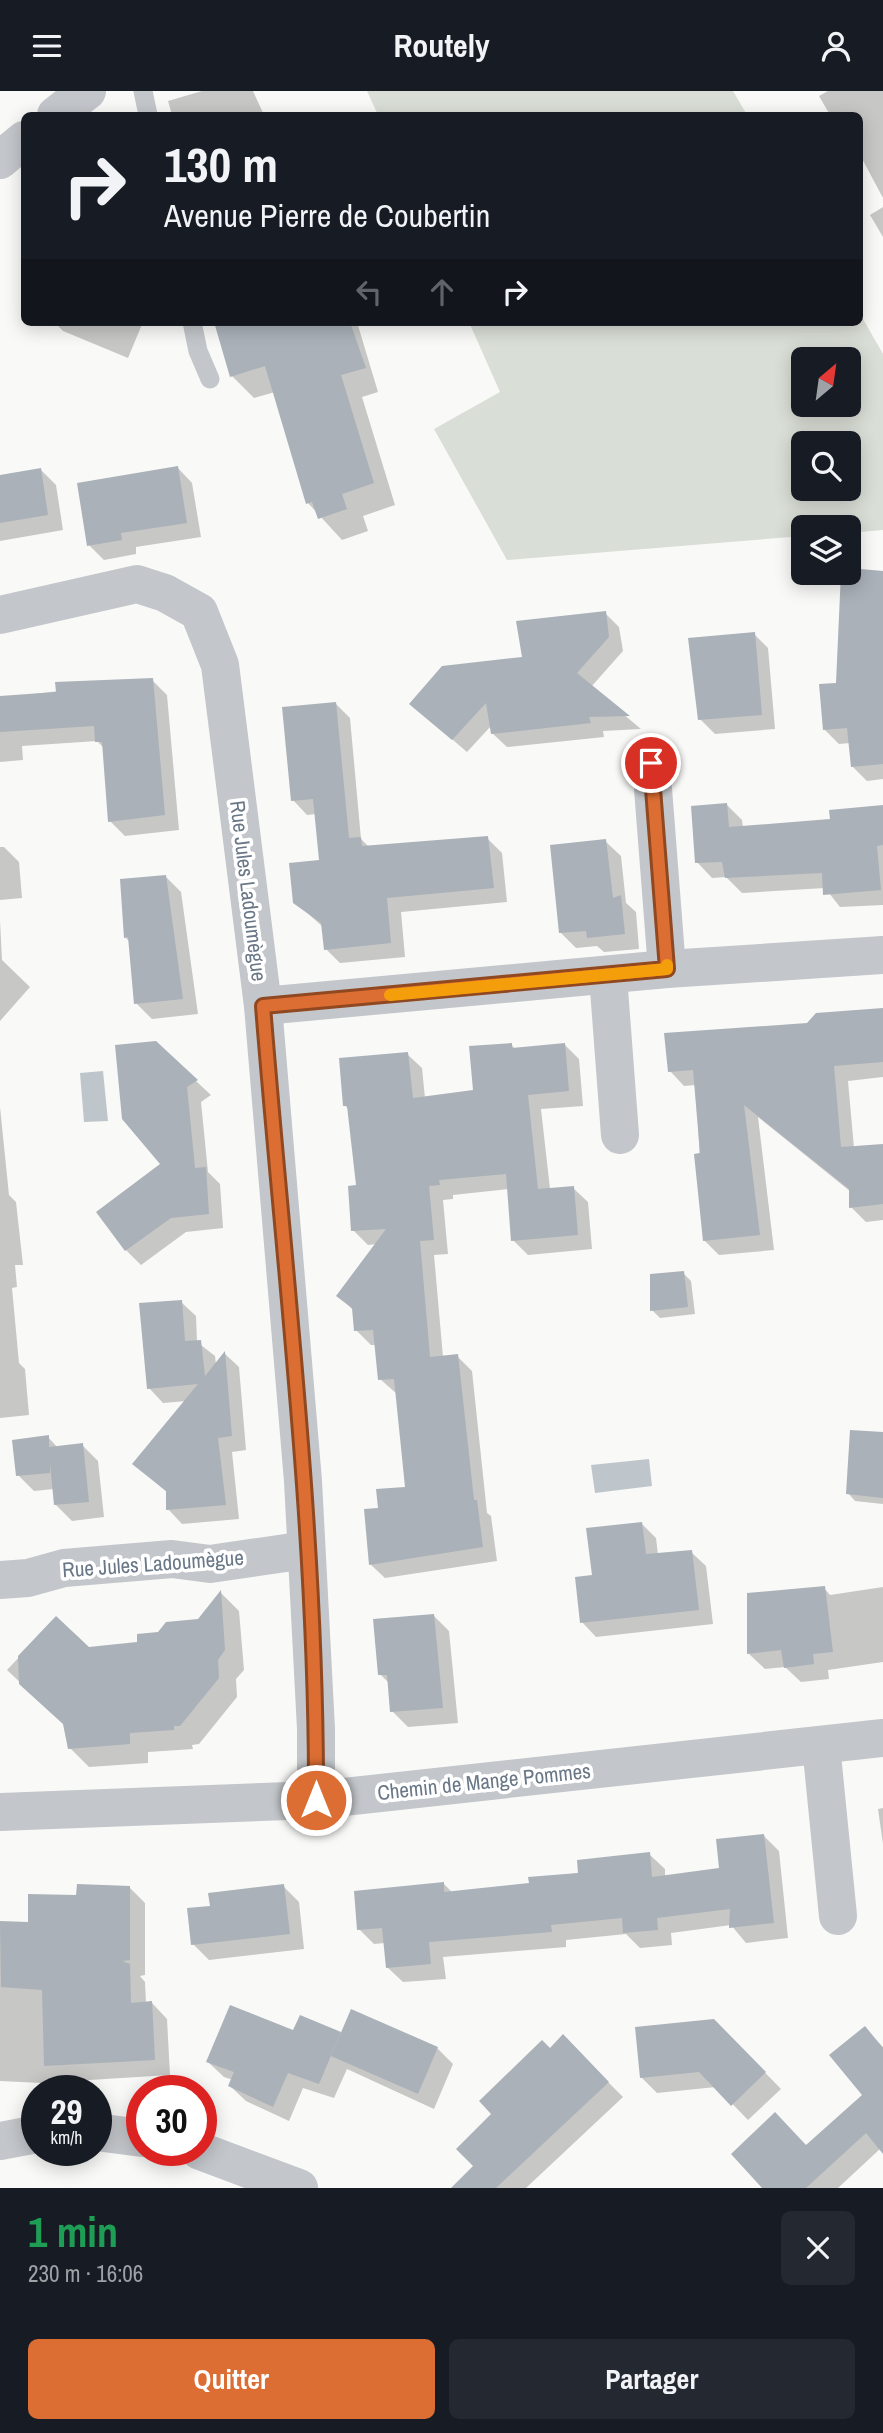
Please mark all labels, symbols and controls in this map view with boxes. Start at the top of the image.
text: Routely [393,24,490,67]
icon: menu [28,27,66,65]
icon: person [817,27,855,65]
text: 130 m [164,131,278,197]
icon: right [49,140,140,231]
text: Avenue Pierre de Coubertin [164,194,490,237]
icon: left [350,273,388,311]
icon: ahead [423,273,461,311]
icon: right [496,273,534,311]
north arrow [791,347,861,417]
map controls [791,347,861,585]
button: search [791,431,861,501]
button: layers [791,515,861,585]
pin [621,733,681,793]
icon: arrive [632,744,670,782]
street label: Rue Jules Ladoumègue [223,799,274,983]
street label: Rue Jules Ladoumègue [61,1543,245,1584]
street label: Chemin de Mange Pommes [376,1756,592,1807]
position arrow [279,1763,353,1837]
speed limit sign: 30 [126,2075,217,2166]
text: 29 [51,2088,82,2135]
text: km/h [51,2125,83,2150]
text: 1 min [28,2204,118,2260]
button: close [781,2211,855,2285]
text: 230 m · 16:06 [28,2258,143,2289]
button: Quitter [28,2339,435,2419]
button: Partager [449,2339,855,2419]

